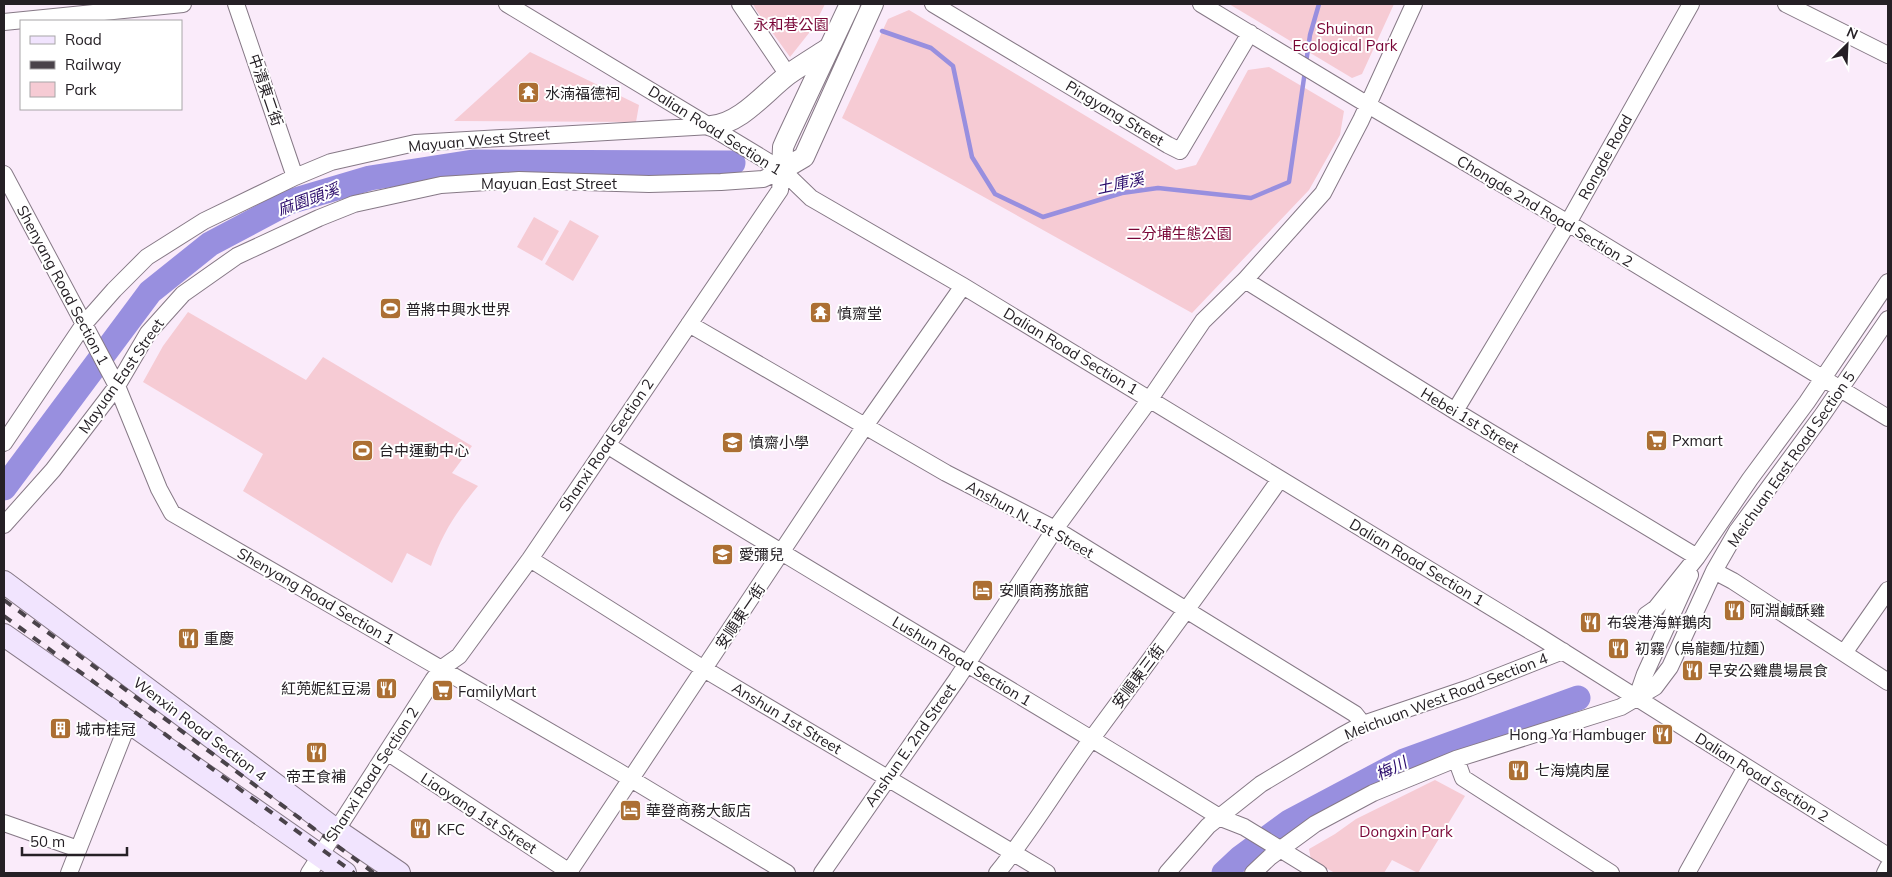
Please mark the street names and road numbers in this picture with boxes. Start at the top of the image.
street label: 中清東二街 [245,51,287,129]
street label: Pingyang Street [1062,76,1168,150]
street label: Dalian Road Section 1 [645,81,785,179]
street label: Rongde Road [1574,111,1636,203]
street label: Mayuan West Street [407,124,551,156]
street label: Chongde 2nd Road Section 2 [1454,151,1636,271]
street label: Mayuan East Street [481,174,617,193]
street label: Shenyang Road Section 1 [13,202,113,368]
street label: Dalian Road Section 1 [1000,303,1142,399]
street label: Mayuan East Street [74,315,168,437]
street label: Meichuan East Road Section 5 [1723,367,1859,551]
street label: Shanxi Road Section 2 [554,375,658,515]
street label: Hebei 1st Street [1417,383,1523,457]
street label: Anshun N. 1st Street [963,476,1097,562]
street label: Dalian Road Section 1 [1346,514,1488,610]
street label: Shenyang Road Section 1 [234,543,398,649]
street label: 安順東一街 [711,580,769,652]
street label: Lushun Road Section 1 [889,612,1035,710]
street label: 安順東三街 [1108,640,1168,712]
street label: Meichuan West Road Section 4 [1342,648,1550,744]
street label: Wenxin Road Section 4 [130,673,270,785]
street label: Anshun 1st Street [729,678,845,758]
street label: Anshun E. 2nd Street [860,680,960,810]
street label: Shanxi Road Section 2 [322,703,422,845]
street label: Dalian Road Section 2 [1692,728,1832,826]
street label: Liaoyang 1st Street [417,768,541,858]

